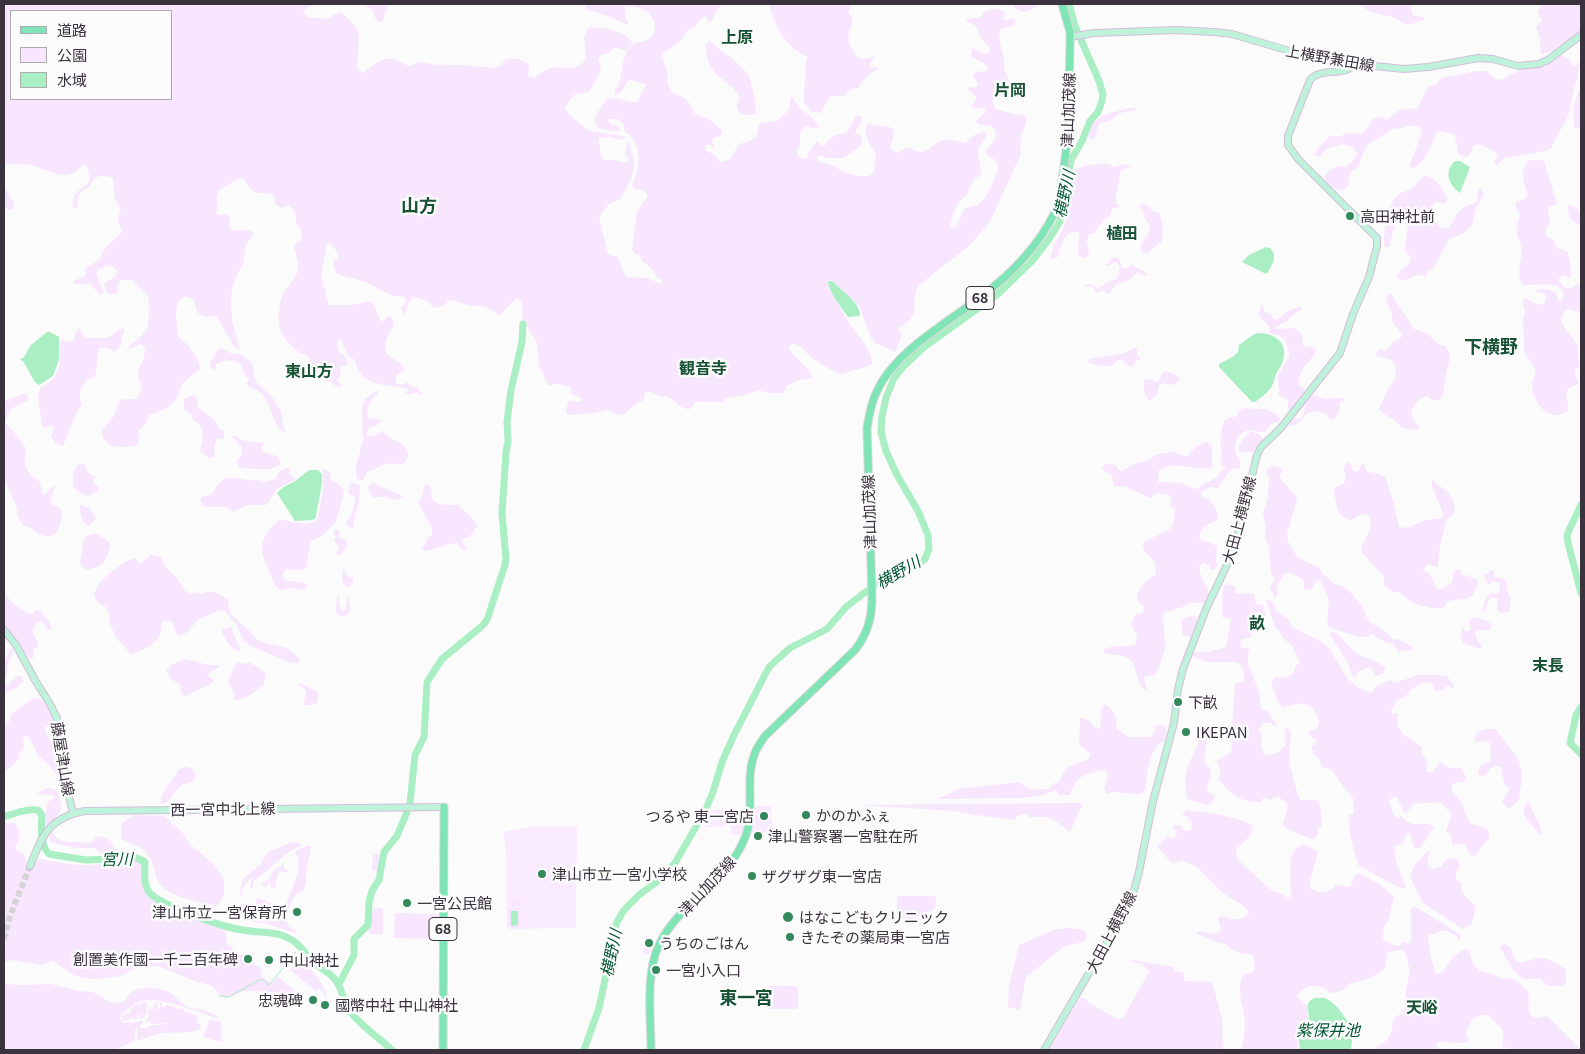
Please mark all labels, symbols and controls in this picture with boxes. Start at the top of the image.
legend [10,10,172,100]
text: 道路 [57,19,87,40]
district label: 上原 [721,27,753,47]
street label: 上横野兼田線 [1284,41,1376,75]
text: 公園 [57,44,87,65]
text: 水域 [57,69,87,90]
street label: 津山加茂線 [1058,72,1078,148]
district label: 片岡 [994,80,1026,100]
water label: 横野川 [1050,169,1078,219]
district label: 山方 [401,194,437,216]
place label: 高田神社前 [1360,207,1435,225]
marker: 高田神社前 [1344,210,1356,222]
district label: 植田 [1106,223,1138,243]
road number: 68 [966,286,994,310]
district label: 下横野 [1464,335,1518,357]
district label: 観音寺 [679,358,727,378]
district label: 東山方 [285,361,333,381]
street label: 津山加茂線 [859,474,879,550]
street label: 大田上横野線 [1219,474,1259,566]
water label: 横野川 [872,552,924,592]
district label: 畝 [1249,613,1265,633]
district label: 末長 [1532,655,1564,675]
place label: 下畝 [1188,693,1218,711]
marker: 下畝 [1172,696,1184,708]
street label: 藤屋津山線 [48,721,78,797]
place label: IKEPAN [1196,723,1248,741]
marker: IKEPAN [1180,726,1192,738]
street label: 西一宮中北上線 [170,799,276,819]
place label: かのかふぇ [816,806,891,824]
place label: つるや 東一宮店 [646,807,754,825]
marker: かのかふぇ [800,809,812,821]
marker: つるや 東一宮店 [758,810,770,822]
place label: 津山警察署一宮駐在所 [768,827,918,845]
marker: 津山警察署一宮駐在所 [752,830,764,842]
water label: 宮川 [101,849,133,869]
street label: 津山加茂線 [675,852,739,920]
place label: 津山市立一宮小学校 [552,865,687,883]
place label: ザグザグ東一宮店 [762,867,882,885]
marker: 津山市立一宮小学校 [536,868,548,880]
marker: ザグザグ東一宮店 [746,870,758,882]
street label: 大田上横野線 [1082,888,1140,976]
place label: 一宮公民館 [417,894,492,912]
marker: 一宮公民館 [401,897,413,909]
place label: 津山市立一宮保育所 [152,903,287,921]
marker: 津山市立一宮保育所 [291,906,303,918]
place label: はなこどもクリニック [799,908,949,926]
marker: はなこどもクリニック [781,910,795,924]
road number: 68 [429,918,457,941]
water label: 横野川 [597,928,625,978]
place label: きたぞの薬局東一宮店 [800,928,950,946]
marker: きたぞの薬局東一宮店 [784,931,796,943]
place label: うちのごはん [659,934,749,952]
marker: うちのごはん [643,937,655,949]
place label: 創置美作國一千二百年碑 [73,950,238,968]
place label: 中山神社 [279,951,339,969]
marker: 創置美作國一千二百年碑 [242,953,254,965]
marker: 中山神社 [263,954,275,966]
place label: 一宮小入口 [666,961,741,979]
marker: 一宮小入口 [650,964,662,976]
district label: 東一宮 [719,986,773,1008]
place label: 忠魂碑 [258,991,303,1009]
marker: 忠魂碑 [307,994,319,1006]
place label: 國幣中社 中山神社 [335,996,458,1014]
district label: 天峪 [1406,997,1438,1017]
marker: 國幣中社 中山神社 [319,999,331,1011]
water label: 紫保井池 [1296,1020,1360,1040]

